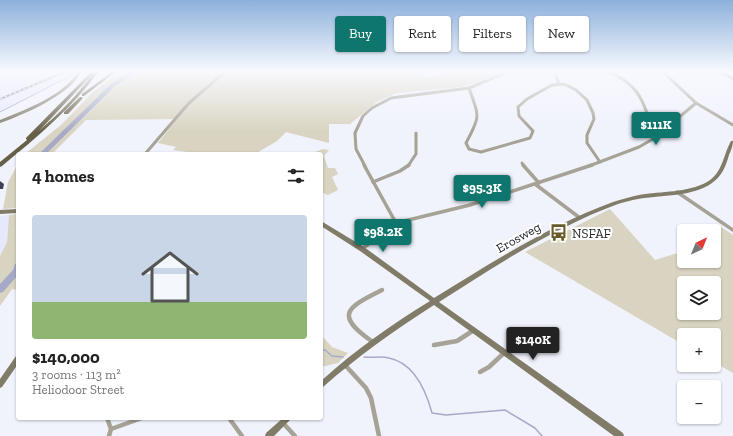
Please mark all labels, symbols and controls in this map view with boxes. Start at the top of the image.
chip: Buy [335,16,386,52]
chip: Rent [394,16,451,52]
chip: Filters [459,16,526,52]
chip: New [534,16,589,52]
pin: $111K [628,112,684,146]
text: $111K [641,117,671,132]
icon: filters [285,165,307,187]
text: 4 homes [32,166,95,186]
pin: $95.3K [449,175,515,209]
text: $95.3K [463,180,501,195]
pin: $98.2K [350,219,416,253]
street label: Erosweg [493,219,543,256]
bus stop icon: NSFAF [549,223,569,243]
text: $98.2K [363,224,403,239]
north arrow [677,224,721,268]
map controls [677,224,721,424]
place label: NSFAF [572,226,611,241]
icon: home [134,241,206,313]
button: layers [677,276,721,320]
pin: $140K [505,327,561,361]
button: + [677,328,721,372]
text: $140K [515,332,551,347]
text: $140,000 [32,347,100,367]
text: 3 rooms · 113 m² [32,367,121,382]
button: − [677,380,721,424]
text: Heliodoor Street [32,382,124,397]

